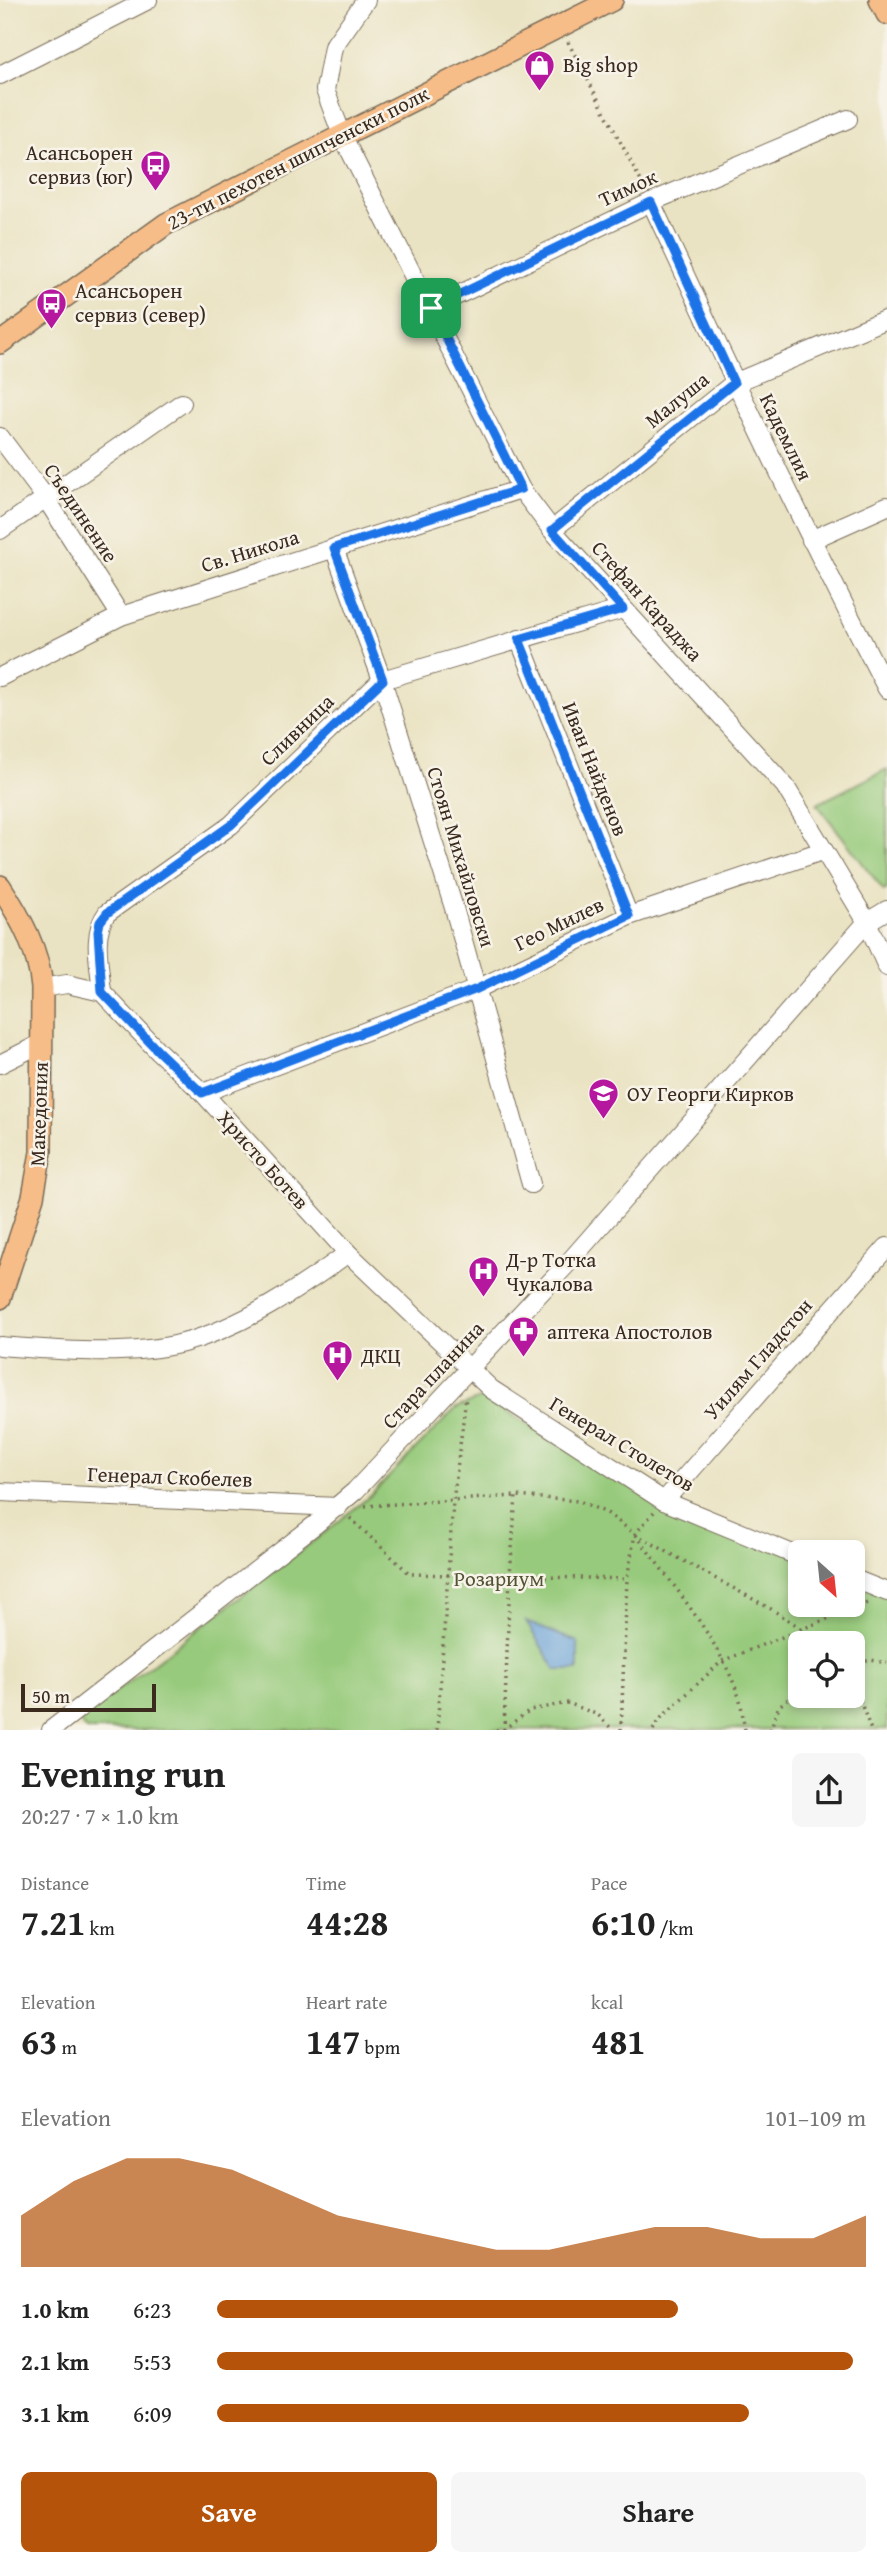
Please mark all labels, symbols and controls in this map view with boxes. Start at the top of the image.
shop icon: Big shop [523,48,557,92]
place label: Big shop [563,49,638,80]
street label: 23-ти пехотен шипченски полк [161,78,434,237]
place label: Асансьорен сервиз (юг) [25,137,133,192]
bus stop icon: Асансьорен сервиз (юг) [139,148,173,192]
street label: Тимок [594,161,662,214]
place label: Асансьорен сервиз (север) [75,275,206,330]
pin [401,278,461,338]
bus stop icon: Асансьорен сервиз (север) [35,286,69,330]
icon: arrive [412,289,450,327]
street label: Малуша [638,364,715,435]
street label: Кадемлия [752,388,821,486]
street label: Съединение [37,457,126,569]
street label: Св. Никола [197,521,303,580]
street label: Стефан Караджа [585,533,710,668]
street label: Сливница [253,686,341,773]
street label: Иван Найденов [554,697,636,840]
street label: Стоян Михайловски [419,763,504,951]
street label: Гео Милев [509,889,609,959]
street label: Македония [21,1061,56,1167]
school or university icon: ОУ Георги Кирков [587,1077,621,1121]
place label: ОУ Георги Кирков [627,1078,794,1109]
street label: Христо Ботев [210,1103,317,1216]
place label: Д-р Тотка Чукалова [505,1244,596,1299]
hospital icon: Д-р Тотка Чукалова [466,1255,500,1299]
street label: Уилям Гладстон [696,1291,819,1426]
street label: Стара планина [374,1314,491,1436]
pharmacy icon: аптека Апостолов [507,1315,541,1359]
place label: аптека Апостолов [547,1316,712,1347]
hospital icon: ДКЦ [321,1339,355,1383]
place label: ДКЦ [360,1340,401,1371]
street label: Генерал Столетов [544,1388,701,1499]
street label: Генерал Скобелев [87,1458,253,1495]
north arrow [788,1540,864,1617]
map controls [788,1540,865,1708]
park label: Розариум [454,1563,544,1594]
button: locate [788,1631,865,1708]
scale bar [21,1680,156,1712]
text: 50 m [32,1682,70,1710]
text: Evening run [21,1745,225,1801]
button: share [792,1753,866,1827]
text: 20:27 · 7 × 1.0 km [21,1799,179,1832]
text: Distance [21,1869,89,1897]
text: Time [306,1869,346,1897]
text: Pace [591,1869,628,1897]
text: 7.21 [21,1897,85,1948]
text: 44:28 [306,1897,388,1948]
text: 6:10 [591,1897,655,1948]
text: km [85,1914,115,1942]
text: /km [655,1914,694,1942]
text: Elevation [21,1988,95,2016]
text: Heart rate [306,1988,387,2016]
text: kcal [591,1988,623,2016]
text: 63 [21,2016,57,2067]
text: 147 [306,2016,360,2067]
text: 481 [591,2016,645,2067]
text: m [57,2033,77,2061]
text: bpm [360,2033,400,2061]
text: Elevation [21,2101,111,2134]
text: 101–109 m [765,2101,866,2134]
text: 1.0 km [21,2293,89,2326]
text: 6:23 [133,2293,172,2326]
text: 2.1 km [21,2345,89,2378]
text: 5:53 [133,2345,172,2378]
text: 3.1 km [21,2397,89,2430]
text: 6:09 [133,2397,172,2430]
button: Save [21,2472,437,2552]
button: Share [451,2472,866,2552]

